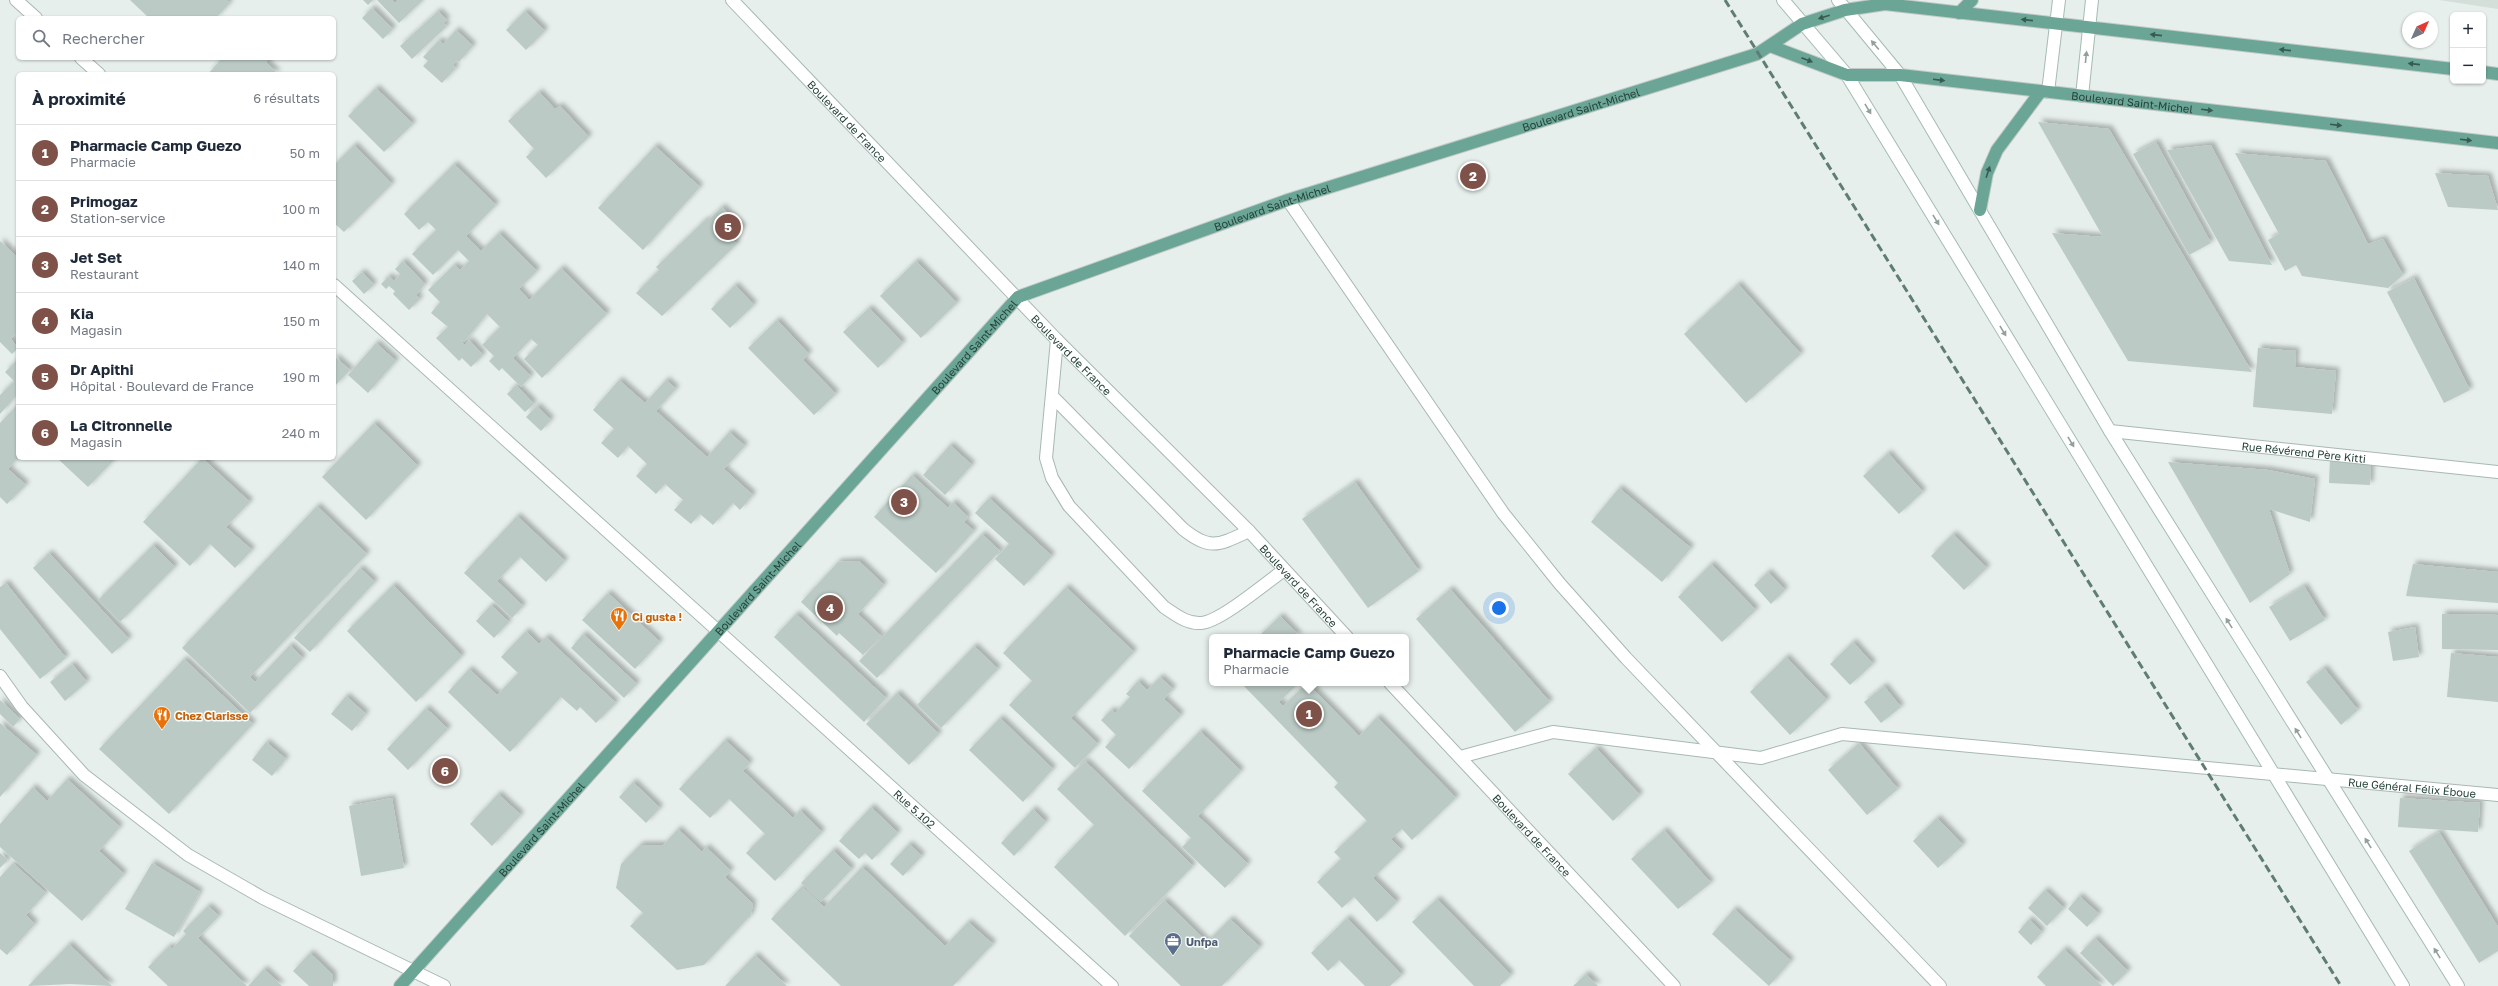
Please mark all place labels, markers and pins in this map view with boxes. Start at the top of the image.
pin: 2 [1460,161,1486,191]
pin: 5 [715,212,741,242]
pin: 3 [891,487,917,517]
pin: 4 [817,593,843,623]
restaurant icon: Ci gusta ! [609,606,629,631]
place label: Ci gusta ! [632,610,682,623]
pin: 1 [1296,699,1322,729]
restaurant icon: Chez Clarisse [152,705,172,730]
place label: Chez Clarisse [175,709,249,722]
pin: 6 [432,756,458,786]
office icon: Unfpa [1163,931,1183,956]
place label: Unfpa [1186,935,1218,948]

